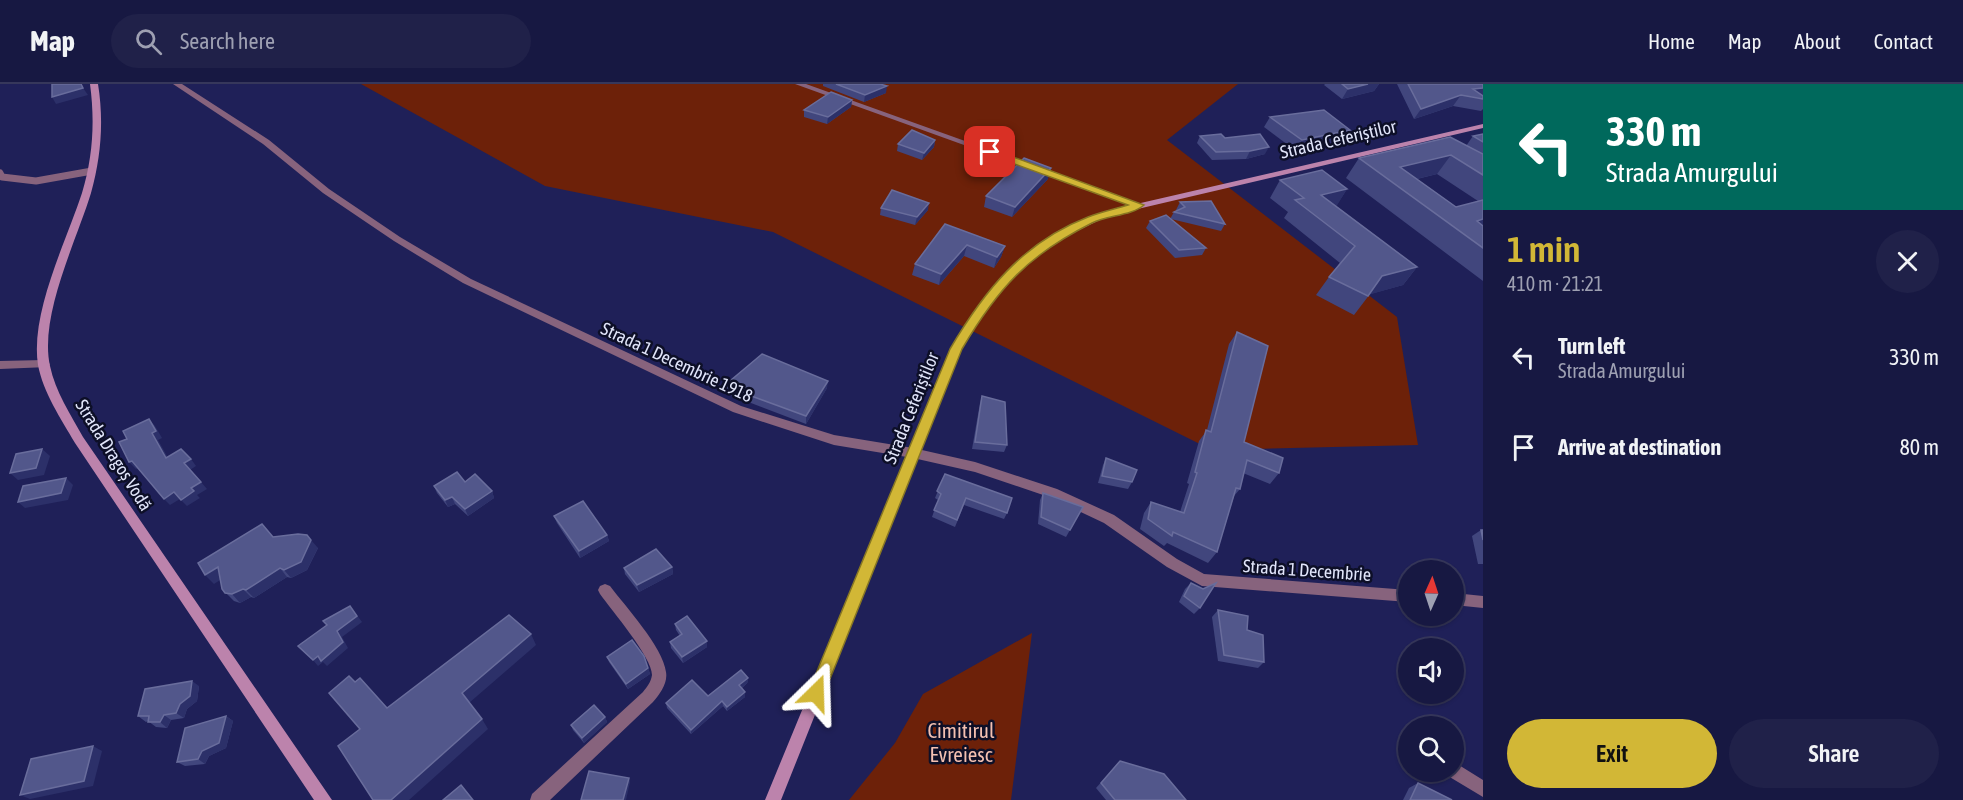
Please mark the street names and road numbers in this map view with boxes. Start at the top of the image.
street label: Strada Ceferiștilor [1278,115,1399,163]
street label: Strada 1 Decembrie 1918 [598,318,756,406]
street label: Strada Ceferiștilor [879,349,943,467]
street label: Strada Dragoș Vodă [71,396,157,514]
street label: Strada 1 Decembrie [1242,555,1372,585]

